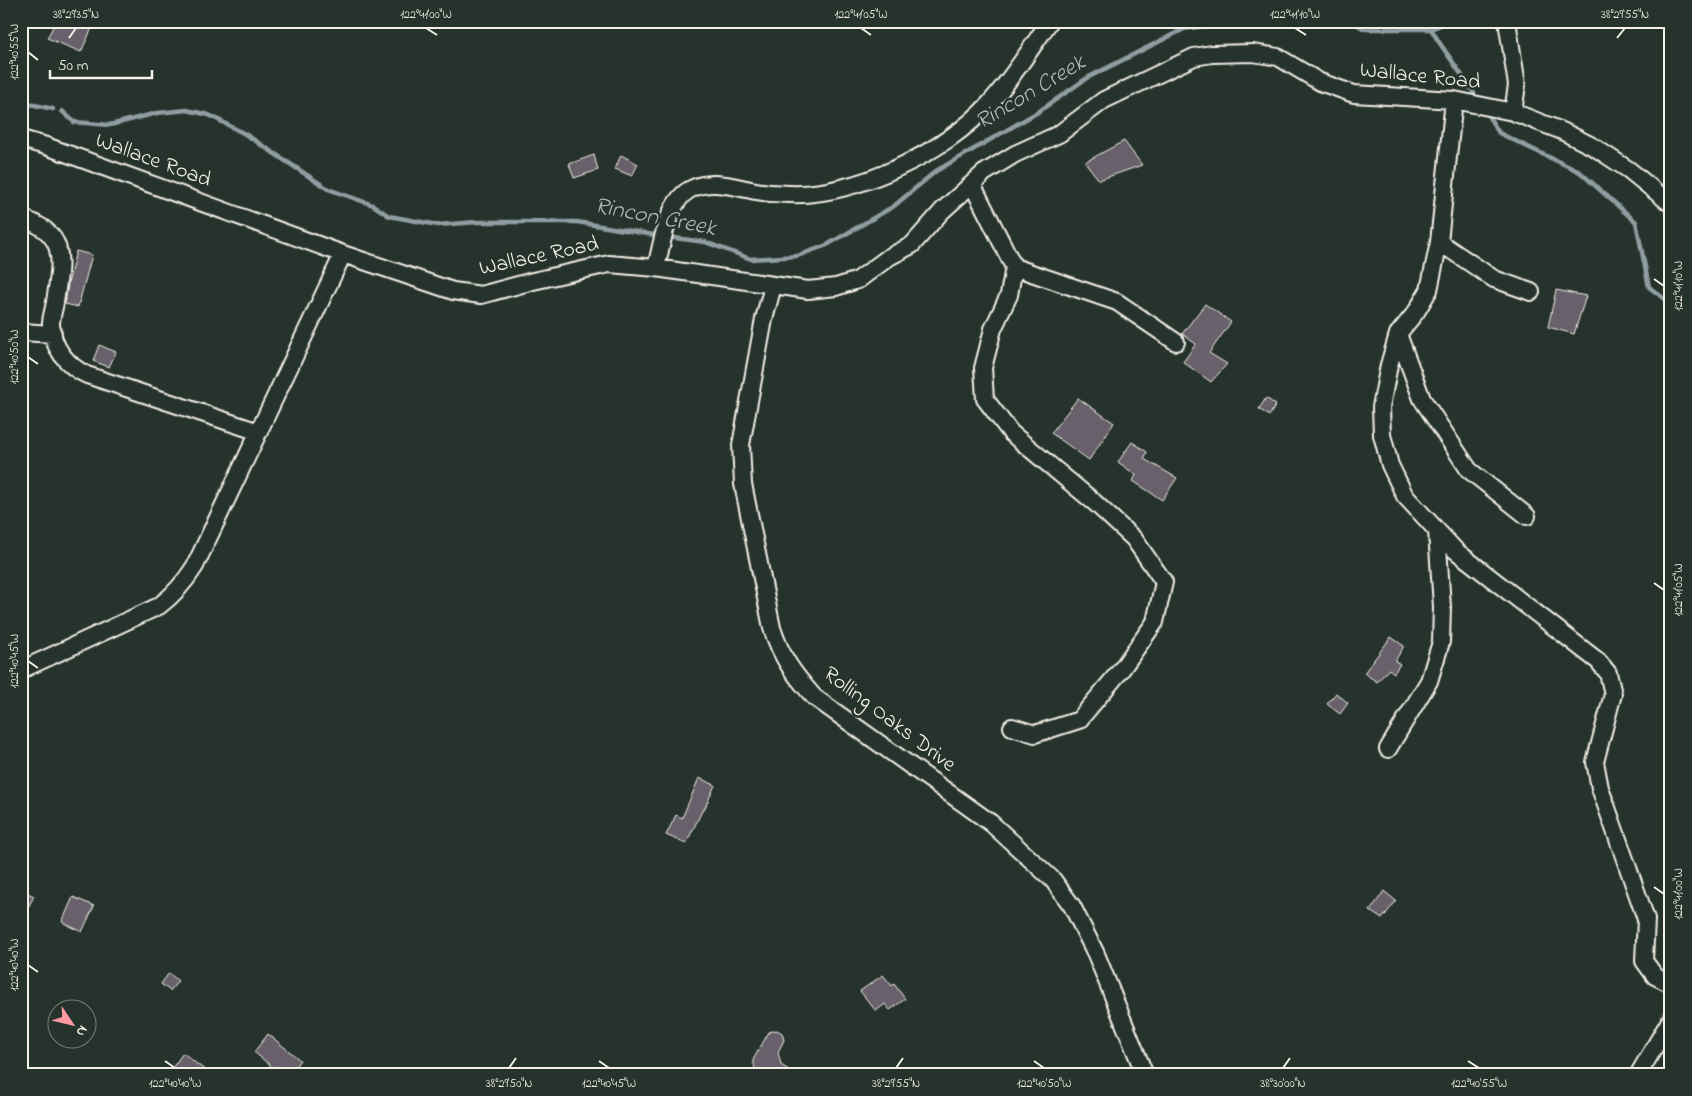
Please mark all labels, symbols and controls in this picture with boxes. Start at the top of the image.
text: 38°29'35"N [53,6,99,24]
text: 122°41'00"W [400,6,452,24]
text: 122°41'05"W [834,6,888,24]
text: 122°41'10"W [1270,6,1320,24]
text: 38°29'55"N [1601,6,1649,24]
text: 122°40'55"W [6,24,24,80]
water label: Rincon Creek [969,46,1094,140]
scale bar [50,48,152,80]
text: 50 m [58,55,89,77]
street label: Wallace Road [1358,55,1482,99]
street label: Wallace Road [91,125,215,197]
water label: Rincon Creek [591,189,720,247]
street label: Wallace Road [476,229,602,285]
text: 122°41'10"W [1670,261,1688,311]
text: 122°40'50"W [6,330,24,384]
text: 122°41'05"W [1670,563,1688,617]
text: 122°40'45"W [6,634,24,688]
street label: Rolling Oaks Drive [815,659,962,782]
text: 122°41'00"W [1670,868,1688,920]
text: 122°40'40"W [6,939,24,991]
north arrow [48,998,98,1048]
text: N [70,1021,93,1040]
text: 122°40'40"W [149,1075,201,1093]
text: 38°29'50"N [486,1075,532,1093]
text: 122°40'45"W [582,1075,636,1093]
text: 38°29'55"N [872,1075,920,1093]
text: 122°40'50"W [1017,1075,1071,1093]
text: 38°30'00"N [1260,1075,1306,1093]
text: 122°40'55"W [1451,1075,1507,1093]

